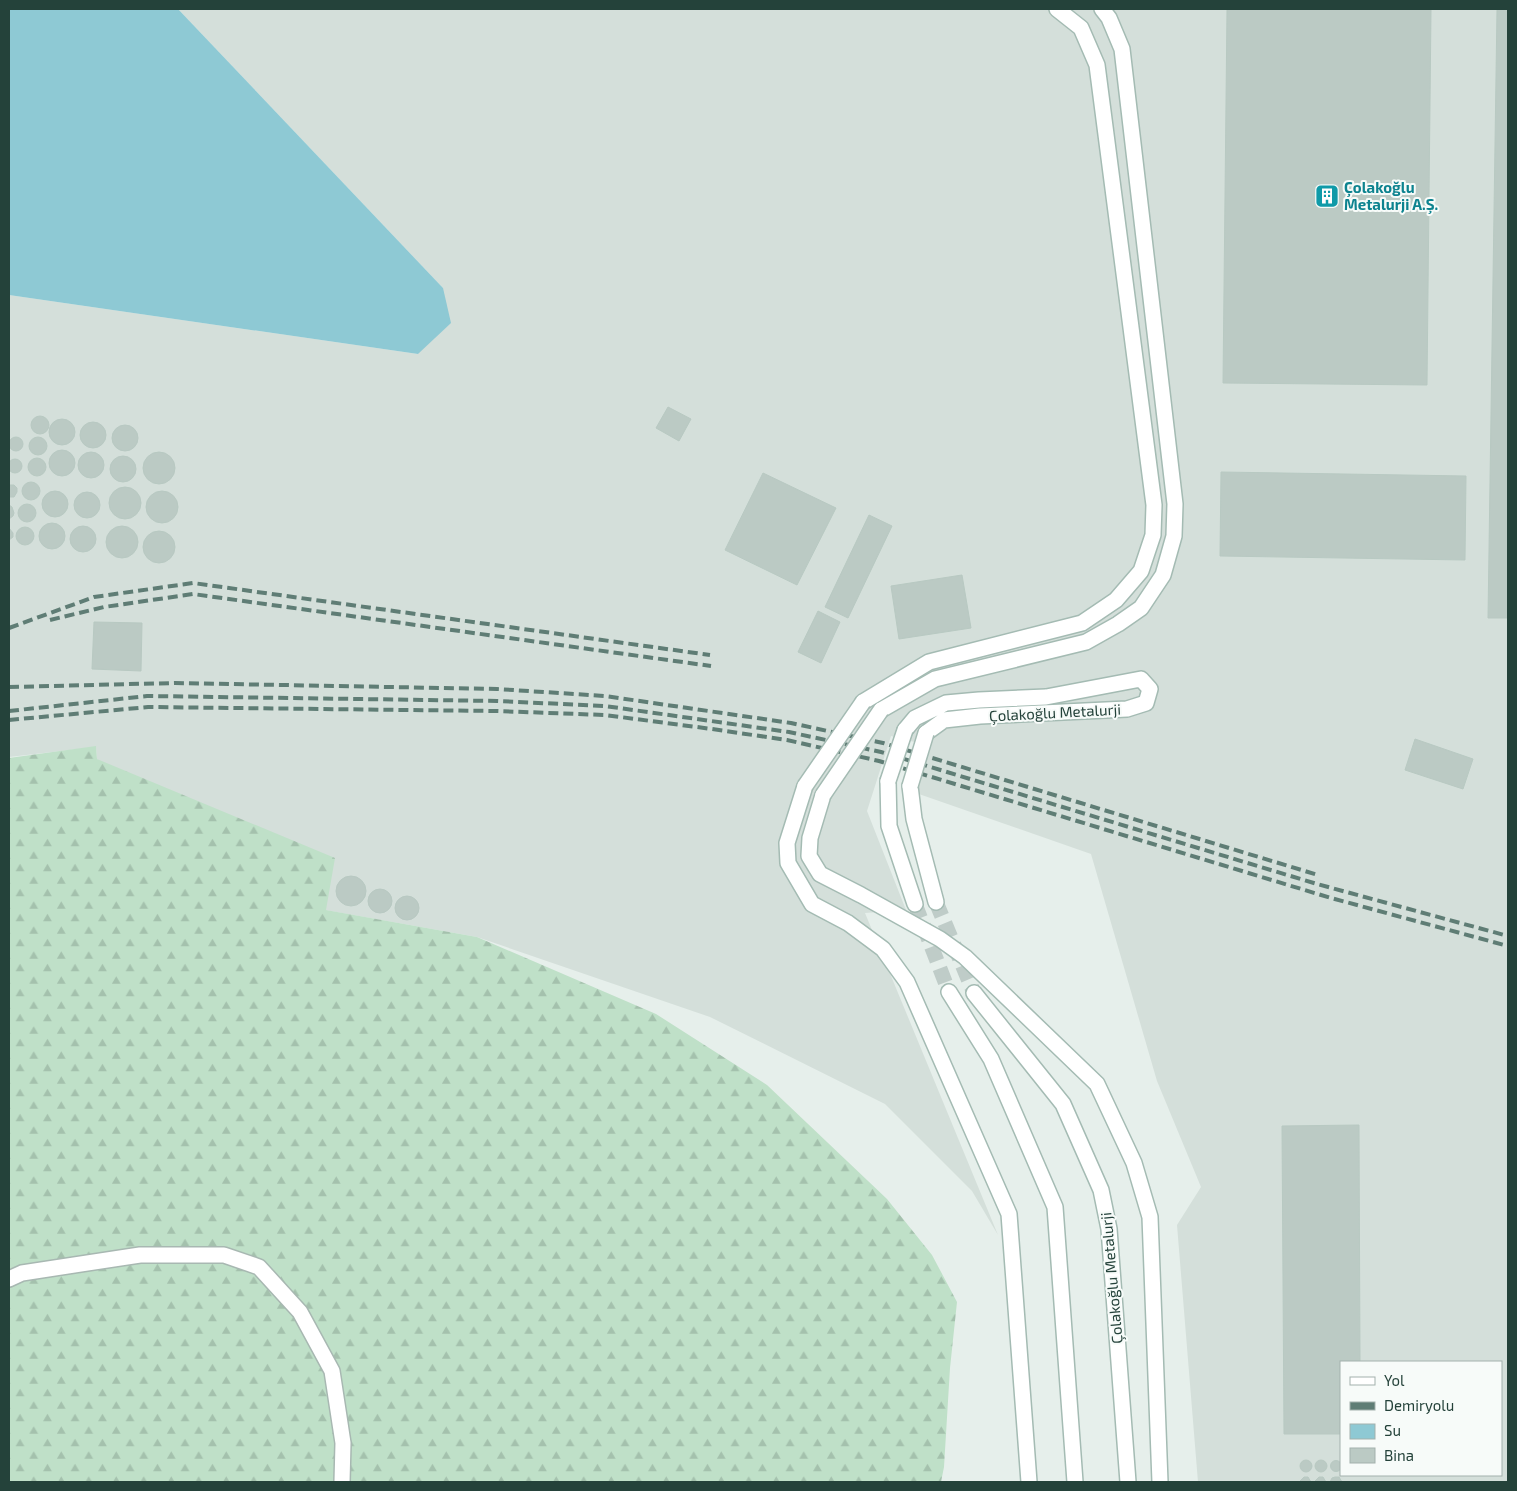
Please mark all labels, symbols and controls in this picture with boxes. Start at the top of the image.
place label: Çolakoğlu Metalurji A.Ş. [1344,178,1438,215]
building icon: Çolakoğlu Metalurji A.Ş. [1314,183,1340,209]
street label: Çolakoğlu Metalurji [989,700,1121,725]
street label: Çolakoğlu Metalurji [1096,1211,1127,1345]
legend [1340,1361,1502,1476]
text: Yol [1384,1371,1405,1389]
text: Demiryolu [1384,1396,1454,1414]
text: Su [1384,1421,1401,1439]
text: Bina [1384,1446,1414,1464]

